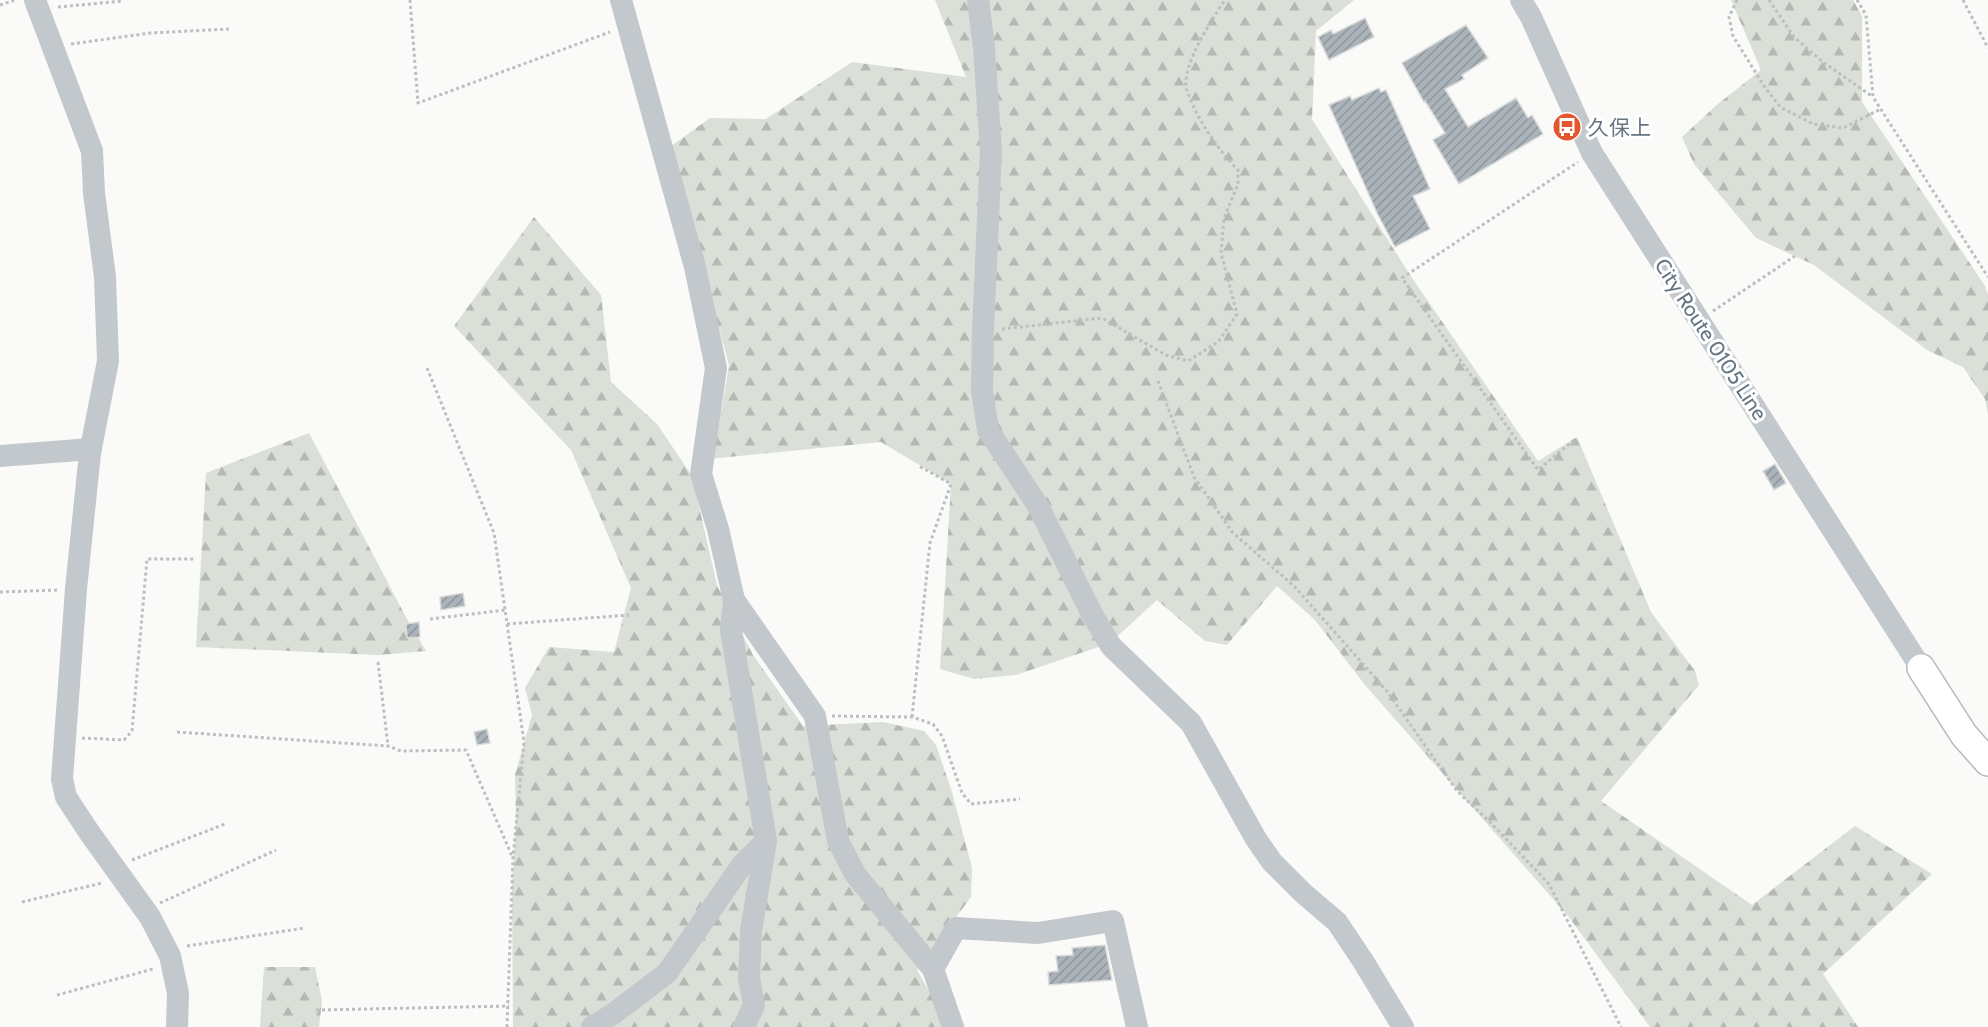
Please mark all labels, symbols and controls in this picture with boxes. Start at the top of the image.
bus stop icon: 久保上 [1551,111,1583,143]
place label: 久保上 [1588,115,1651,140]
street label: City Route 0105 Line [1649,254,1773,425]

